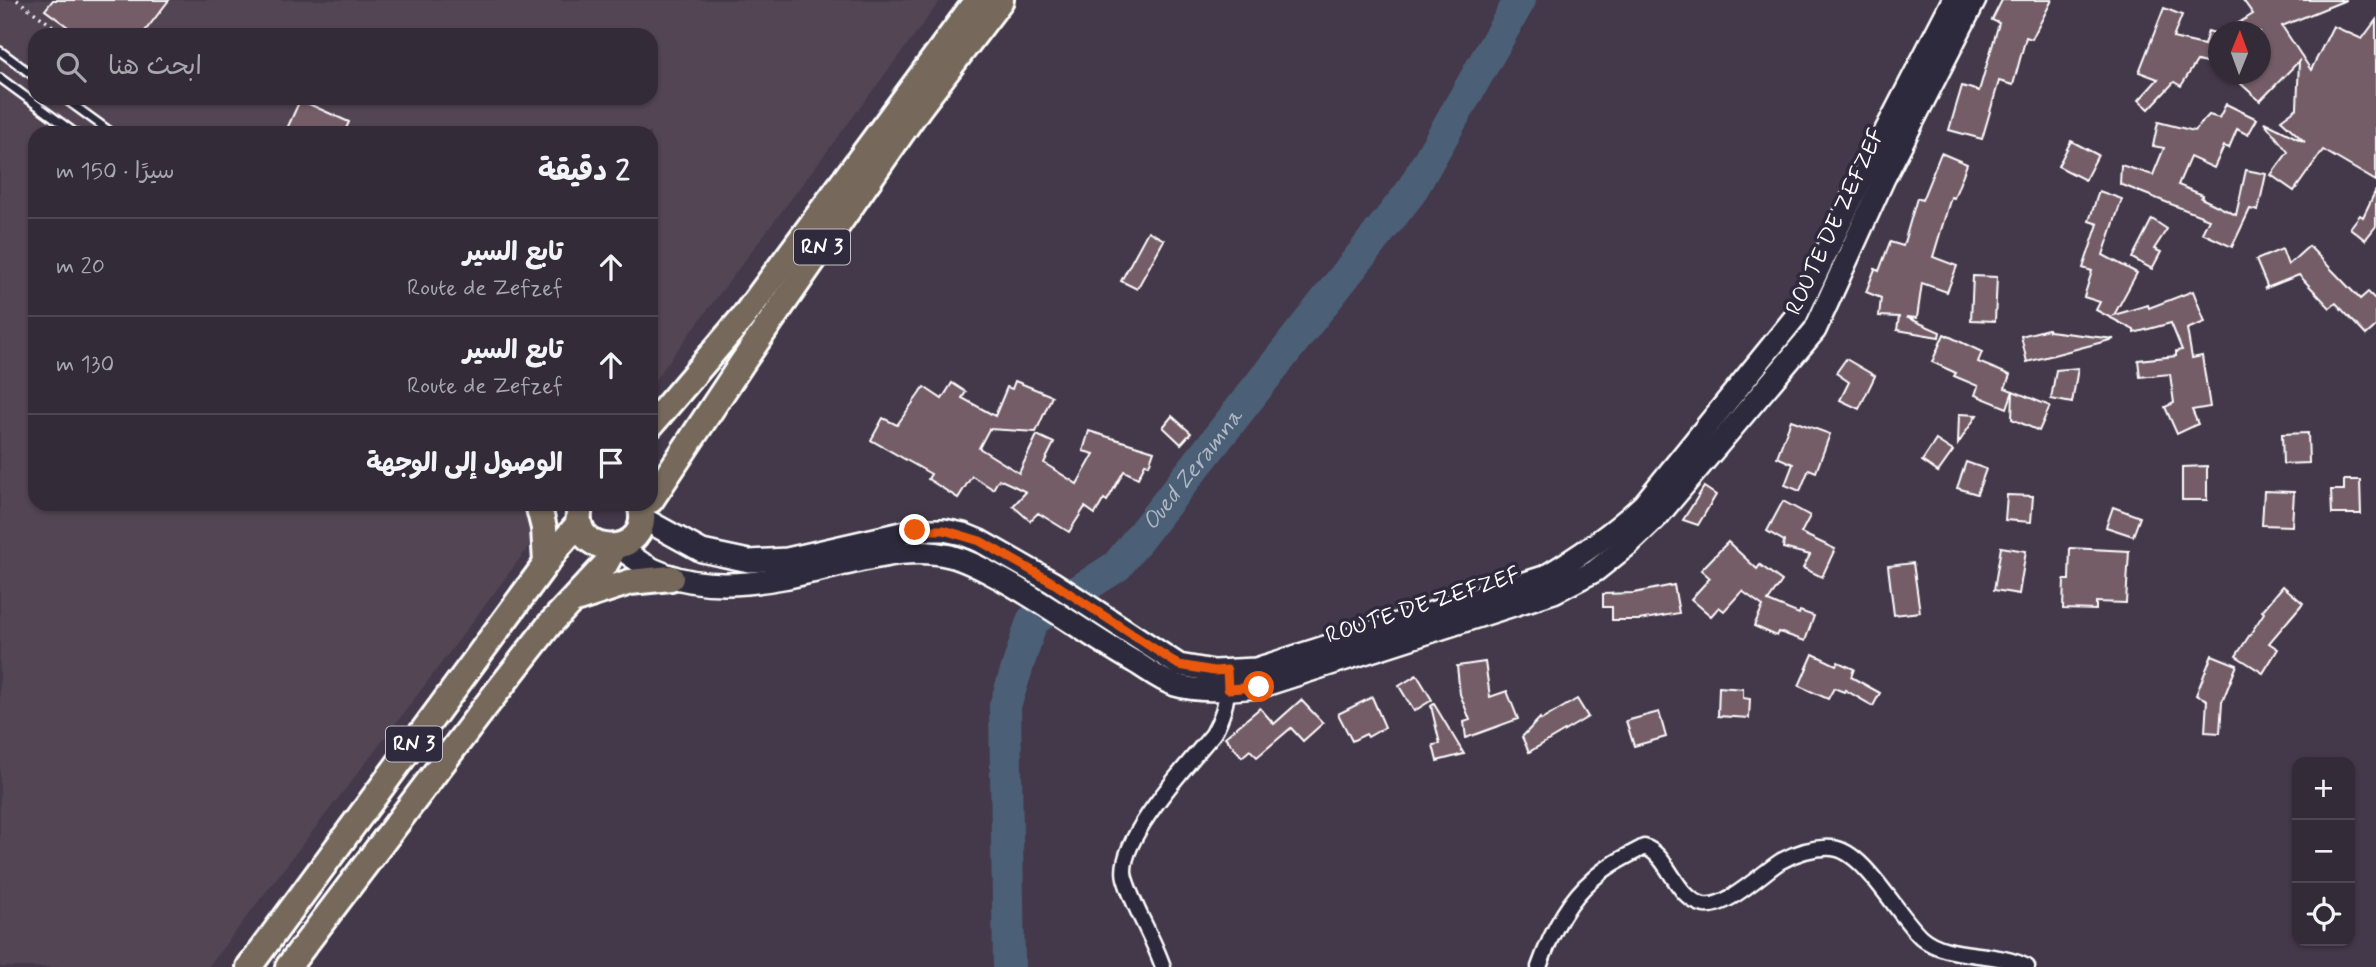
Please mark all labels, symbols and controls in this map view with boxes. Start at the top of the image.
north arrow [2208,21,2271,84]
search box [28,28,658,105]
icon: search [52,48,90,86]
text: ابحث هنا [108,50,202,84]
street label: ROUTE DE ZEFZEF [1780,124,1892,320]
text: 2 دقيقة [538,152,630,191]
text: سيرًا · 150 m [56,157,175,187]
road number: RN 3 [794,230,850,264]
text: تابع السير [463,236,563,270]
icon: ahead [592,248,630,286]
text: 20 m [56,252,105,282]
text: Route de Zefzef [407,274,563,304]
text: تابع السير [463,334,563,368]
icon: ahead [592,346,630,384]
text: 130 m [56,350,114,380]
text: Route de Zefzef [407,372,563,402]
water label: Oued Zeramna [1135,401,1251,537]
icon: arrive [592,444,630,482]
text: الوصول إلى الوجهة [366,447,563,481]
route end [899,514,930,545]
street label: ROUTE DE ZEFZEF [1322,560,1524,652]
route start [1243,671,1274,702]
road number: RN 3 [386,726,442,762]
map controls [2292,757,2355,946]
button: + [2292,757,2355,820]
button: − [2292,820,2355,883]
button: locate [2292,883,2355,946]

